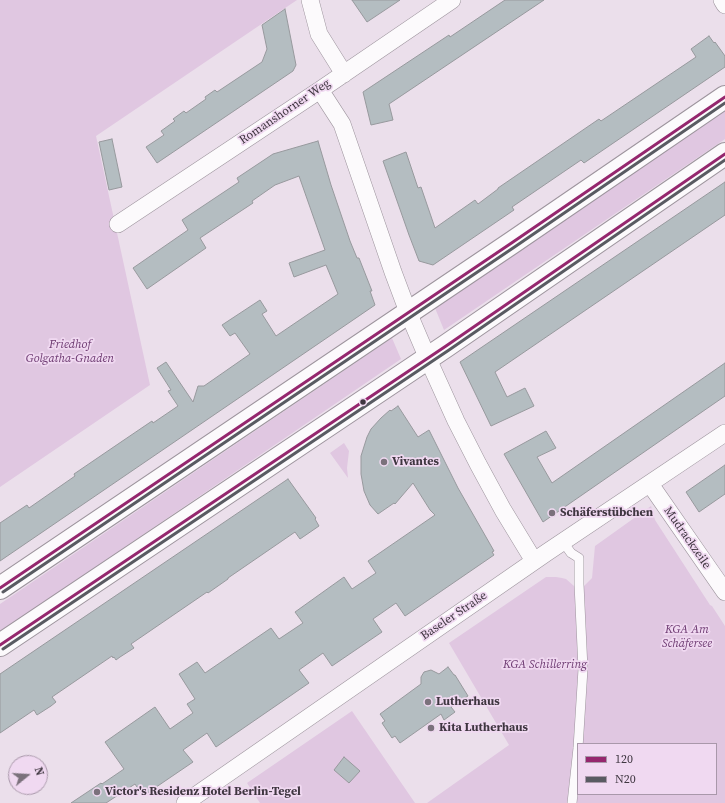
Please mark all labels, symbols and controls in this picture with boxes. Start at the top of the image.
street label: Romanshorner Weg [237,76,333,148]
park label: Friedhof Golgatha-Gnaden [26,338,114,366]
unlabelled marker [358,397,368,407]
place label: Vivantes [392,455,439,469]
marker: Vivantes [379,457,389,467]
street label: Mudrackzeile [660,504,714,572]
place label: Schäferstübchen [560,506,653,520]
marker: Schäferstübchen [547,508,557,518]
street label: Baseler Straße [418,589,490,643]
park label: KGA Am Schäfersee [662,623,712,651]
park label: KGA Schillerring [503,658,587,672]
place label: Lutherhaus [436,695,500,709]
marker: Lutherhaus [423,697,433,707]
place label: Kita Lutherhaus [439,721,528,735]
marker: Kita Lutherhaus [426,723,436,733]
legend [577,743,717,795]
text: 120 [615,751,633,767]
north arrow [8,755,48,795]
text: N [31,765,47,778]
text: N20 [615,771,636,787]
place label: Victor's Residenz Hotel Berlin-Tegel [105,785,301,799]
marker: Victor's Residenz Hotel Berlin-Tegel [92,787,102,797]

